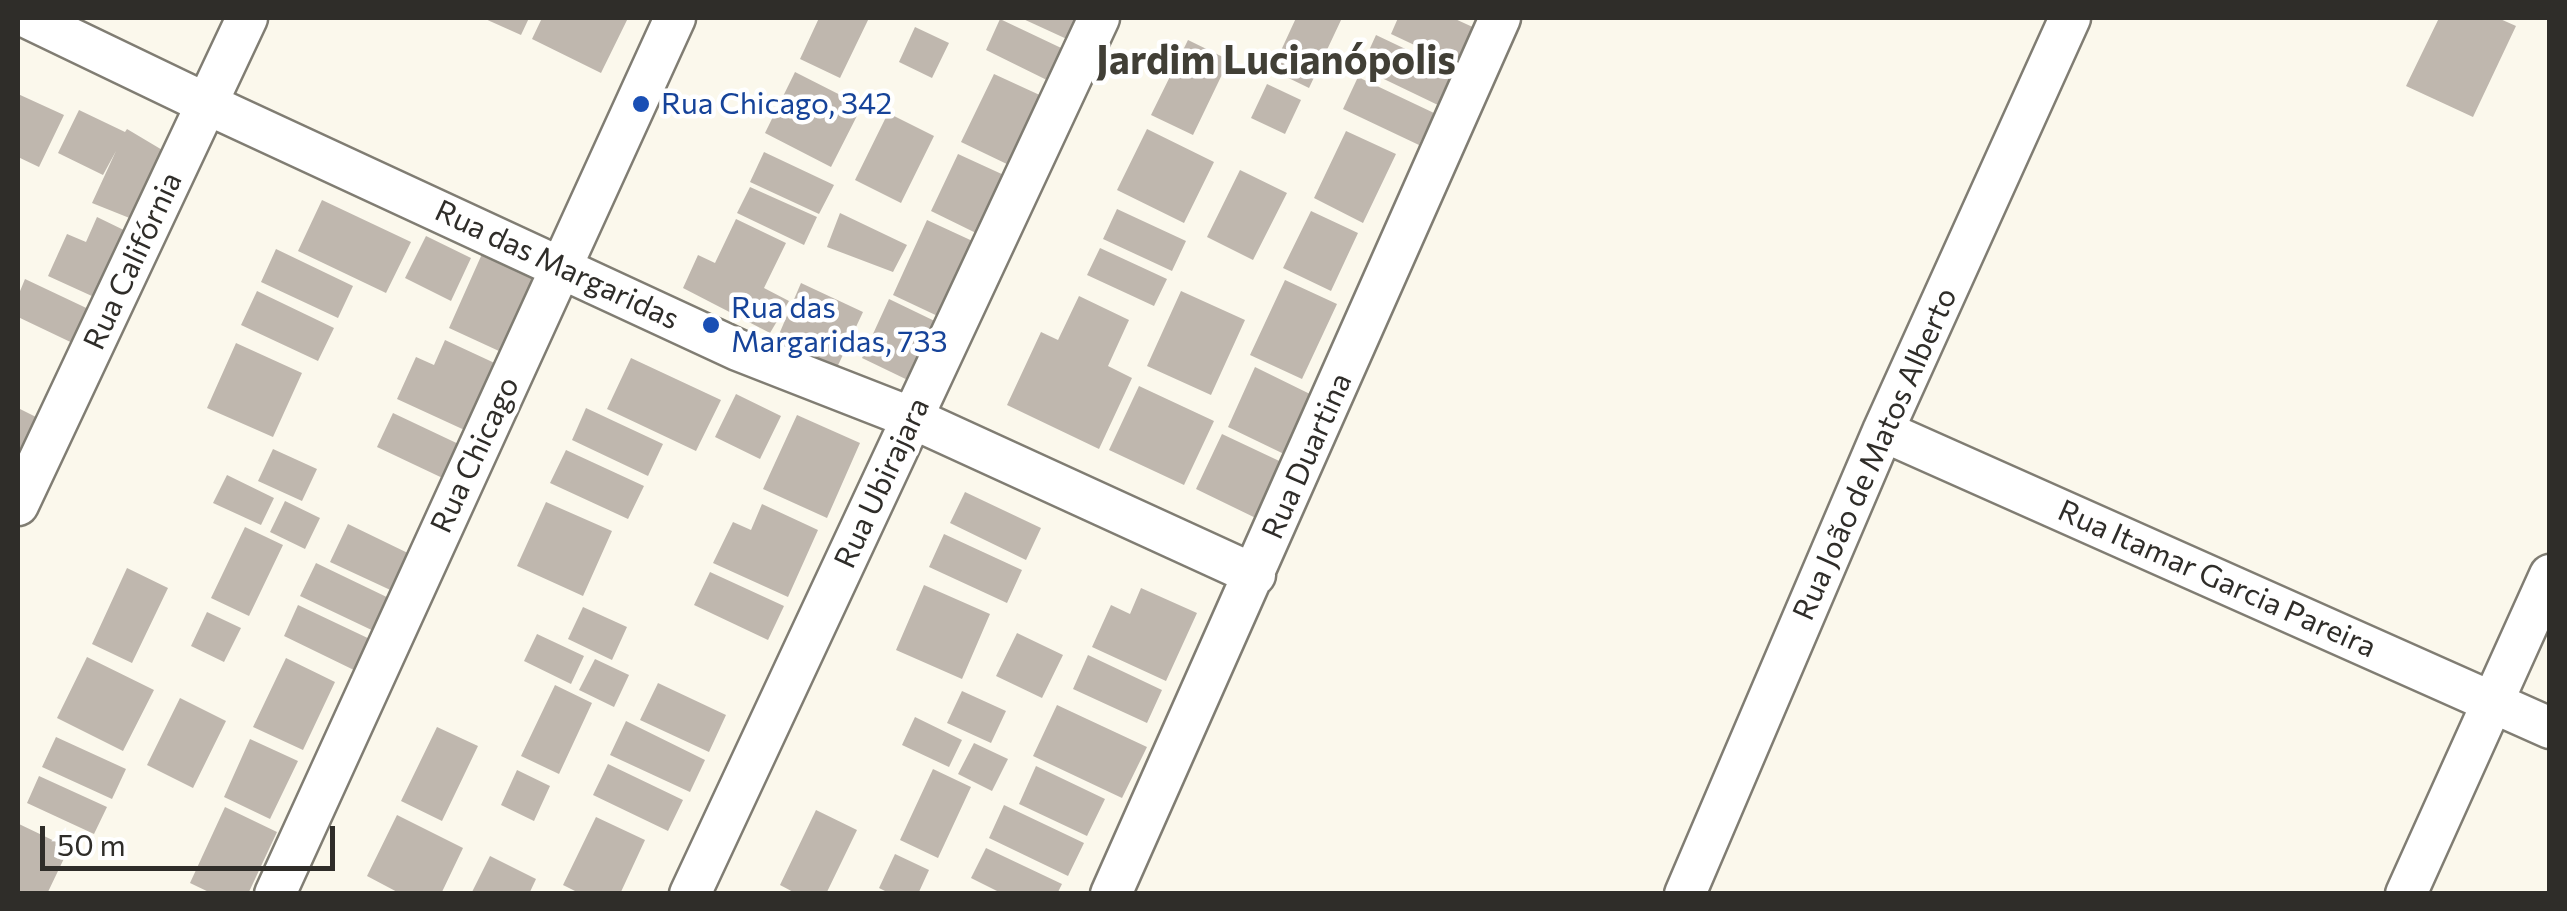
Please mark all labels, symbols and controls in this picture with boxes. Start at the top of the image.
district label: Jardim Lucianópolis [1096,37,1456,85]
place label: Rua Chicago, 342 [661,86,892,122]
marker: Rua Chicago, 342 [630,93,652,115]
street label: Rua Califórnia [76,167,190,355]
street label: Rua das Margaridas [429,193,685,337]
street label: Rua João de Matos Alberto [1785,282,1965,626]
place label: Rua das Margaridas, 733 [731,290,948,360]
marker: Rua das Margaridas, 733 [700,314,722,336]
street label: Rua Duartina [1254,368,1360,544]
street label: Rua Chicago [423,371,527,539]
street label: Rua Ubirajara [827,392,937,574]
street label: Rua Itamar Garcia Pareira [2052,493,2382,665]
scale bar [45,806,340,868]
text: 50 m [57,825,126,862]

